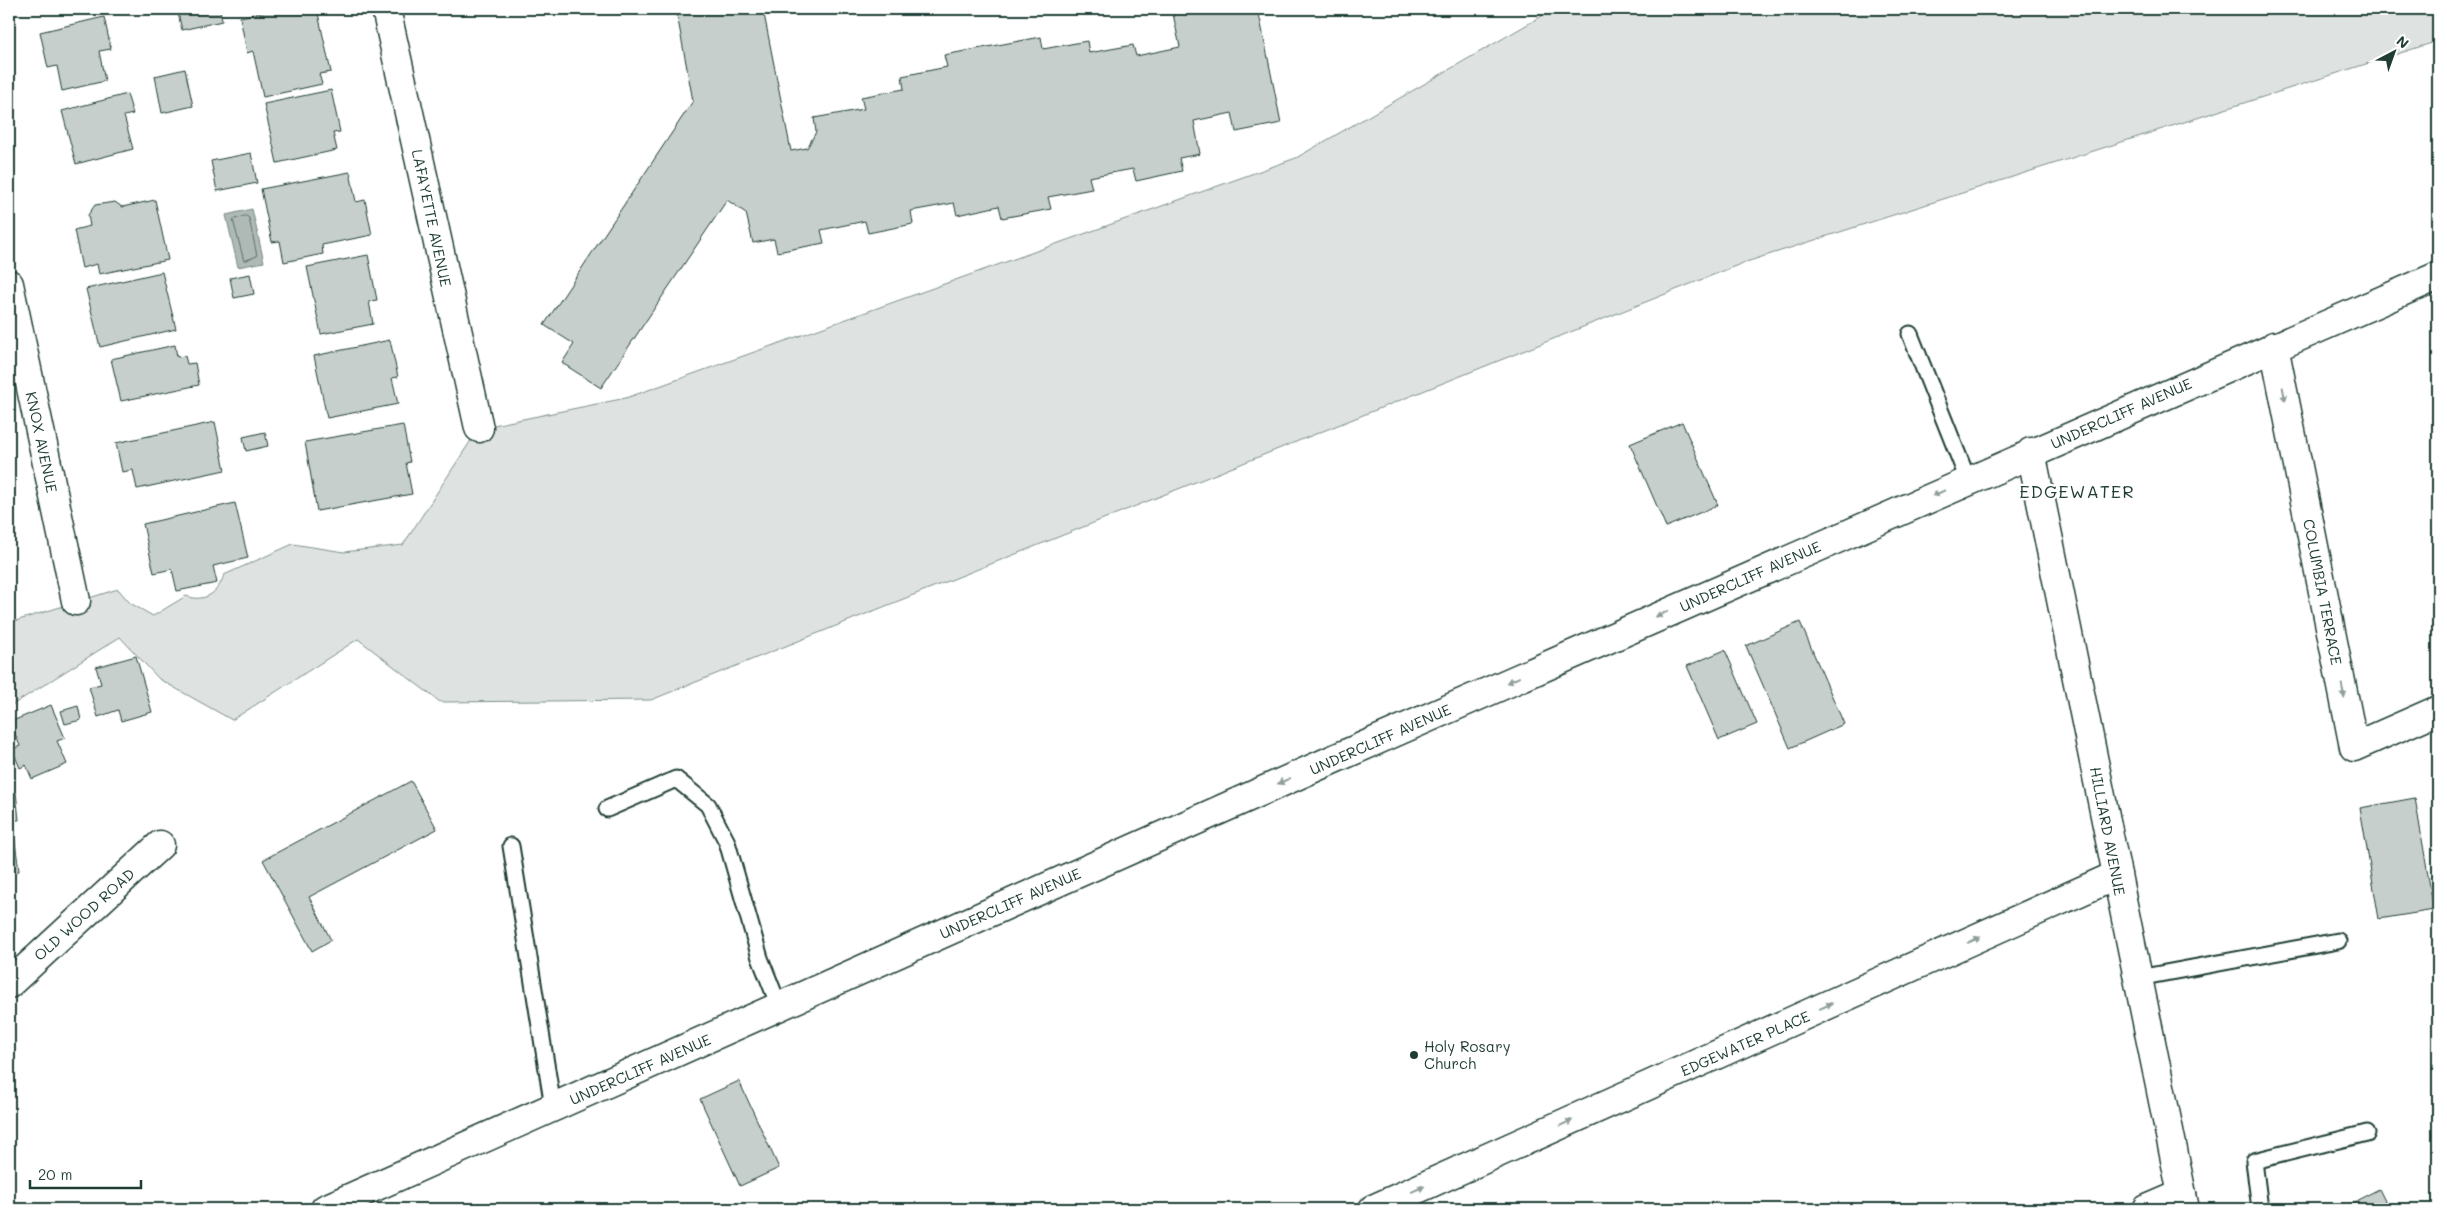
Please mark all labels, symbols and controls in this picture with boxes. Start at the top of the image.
north arrow [2370,28,2420,78]
text: N [2393,31,2413,52]
street label: LAFAYETTE AVENUE [408,147,456,289]
street label: UNDERCLIFF AVENUE [2047,373,2195,453]
one-way arrow [2280,386,2288,402]
street label: KNOX AVENUE [22,390,63,495]
district label: EDGEWATER [2019,479,2135,503]
one-way arrow [1932,489,1946,497]
street label: COLUMBIA TERRACE [2299,517,2347,667]
street label: UNDERCLIFF AVENUE [1676,536,1824,616]
one-way arrow [1655,611,1669,619]
one-way arrow [1506,676,1520,684]
one-way arrow [2339,683,2347,699]
street label: UNDERCLIFF AVENUE [1306,699,1454,779]
street label: HILLIARD AVENUE [2086,765,2130,897]
one-way arrow [1277,777,1291,785]
street label: OLD WOOD ROAD [29,863,139,965]
street label: UNDERCLIFF AVENUE [936,863,1084,943]
one-way arrow [1967,935,1981,943]
one-way arrow [1819,1002,1833,1010]
street label: EDGEWATER PLACE [1677,1005,1813,1080]
street label: UNDERCLIFF AVENUE [566,1029,714,1109]
place label: Holy Rosary Church [1424,1036,1511,1073]
marker: Holy Rosary Church [1408,1049,1420,1061]
one-way arrow [1559,1119,1573,1127]
scale bar [30,1158,141,1190]
text: 20 m [38,1164,72,1184]
one-way arrow [1411,1185,1425,1193]

